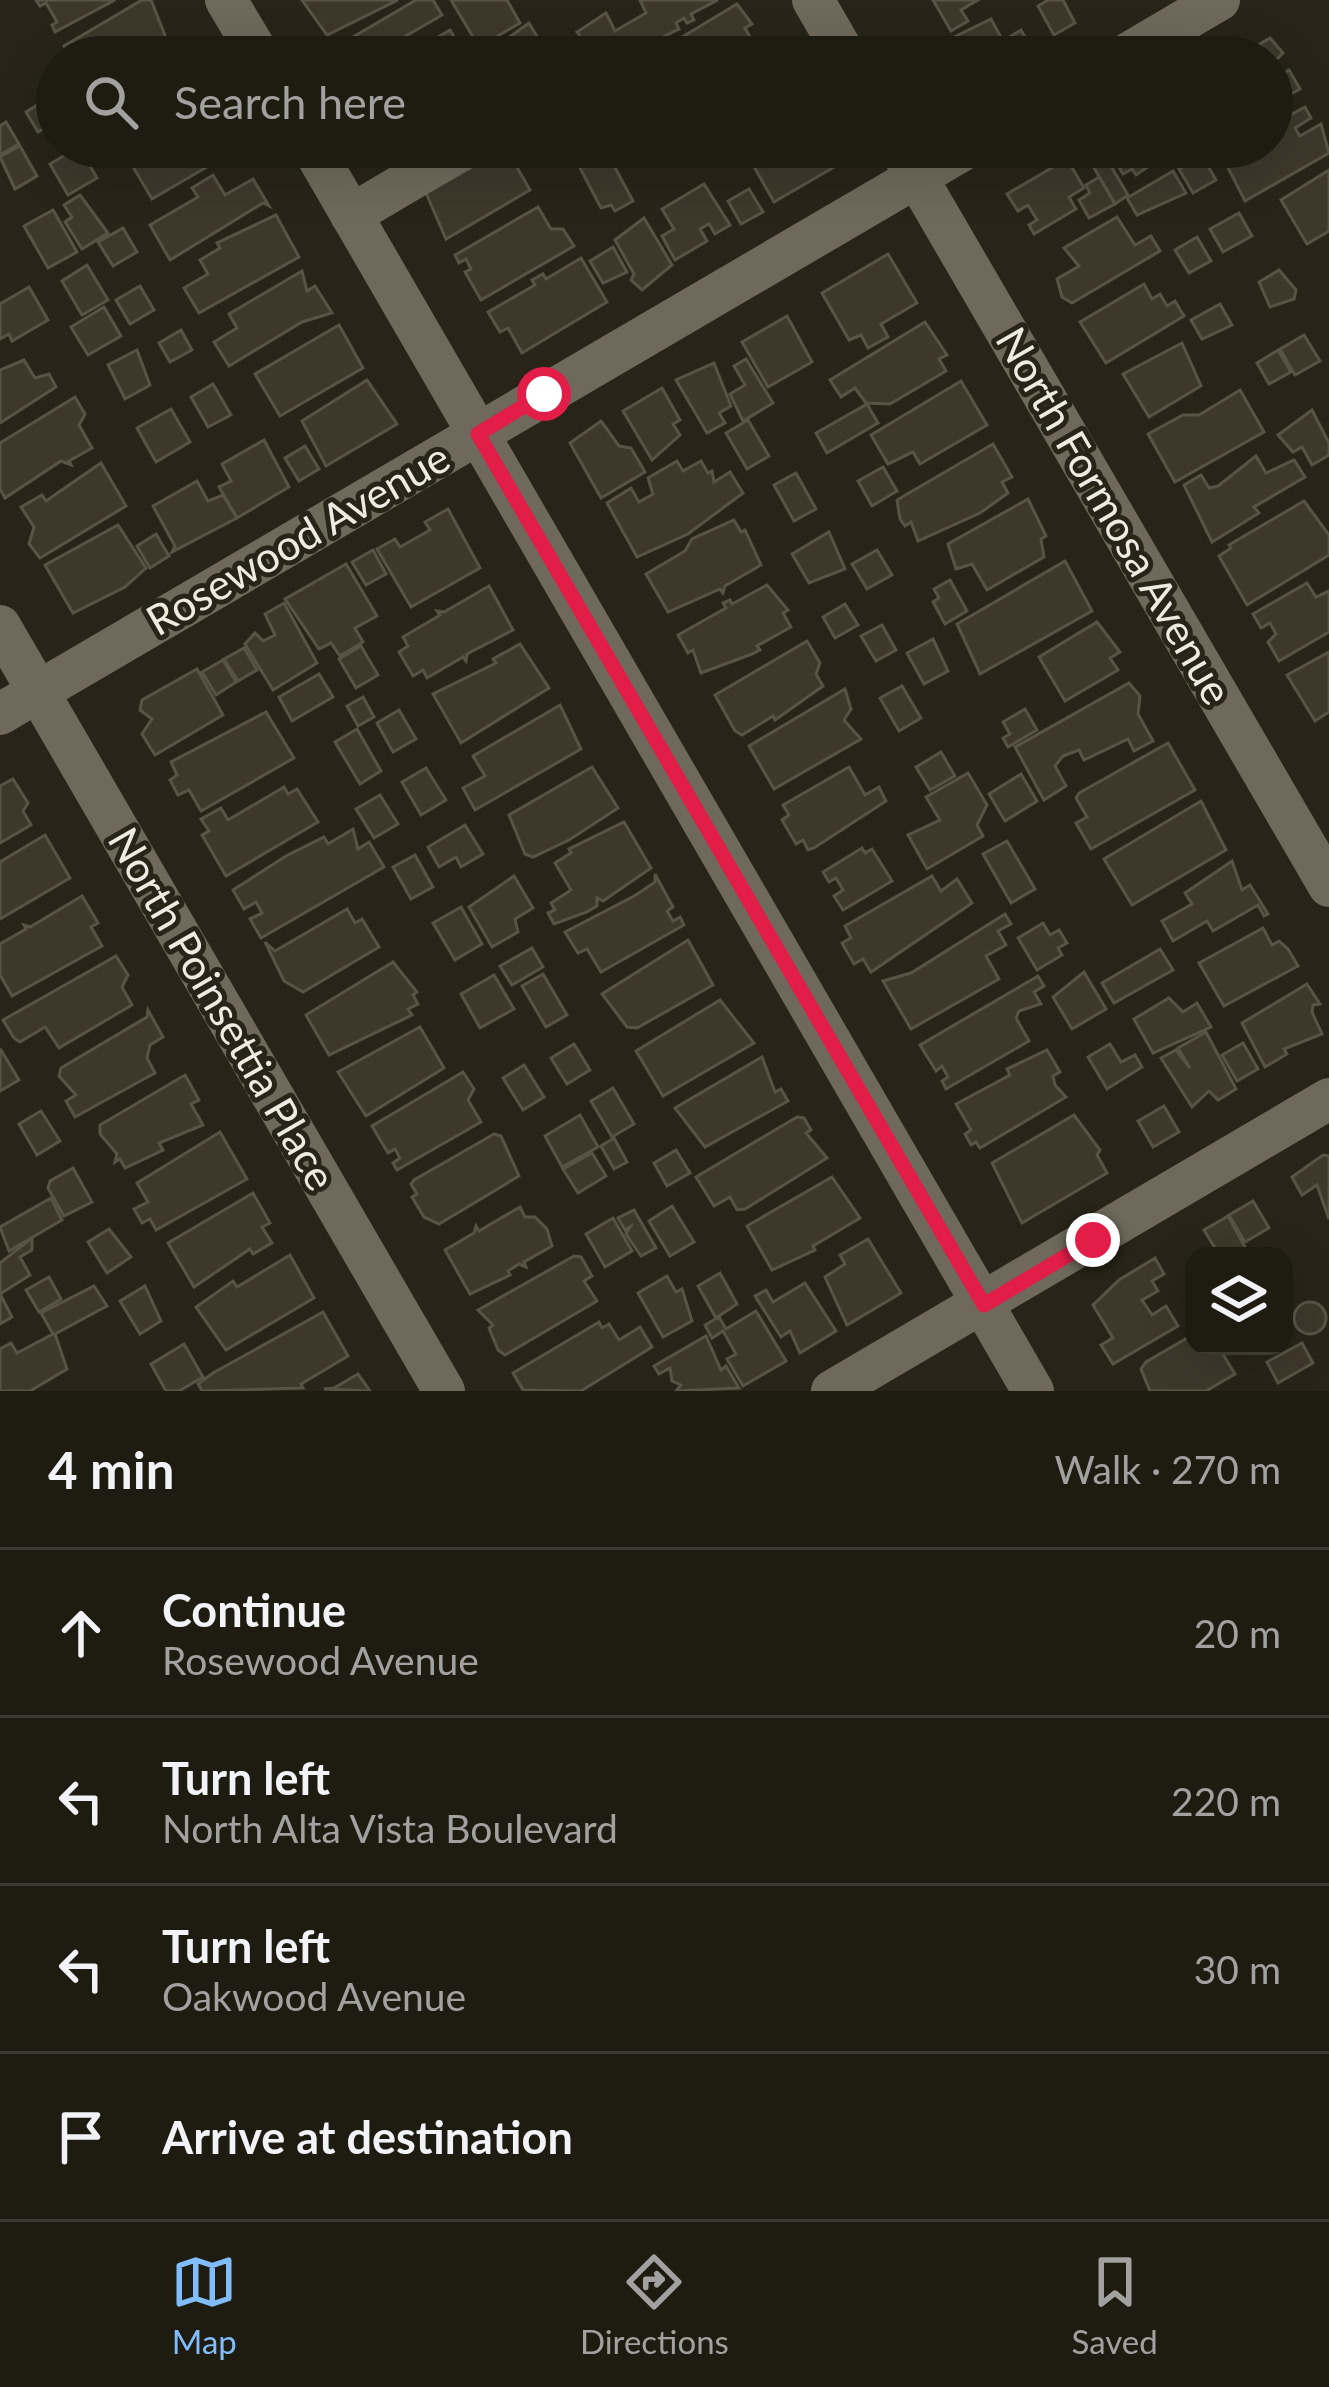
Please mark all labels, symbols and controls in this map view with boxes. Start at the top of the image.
search box [36,36,1293,168]
icon: search [78,69,144,135]
text: Search here [174,75,406,129]
street label: North Formosa Avenue [987,318,1243,713]
route start [517,367,571,421]
street label: Rosewood Avenue [137,431,458,645]
street label: North Poinsettia Place [99,819,347,1198]
route end [1066,1213,1120,1267]
map controls [1185,1247,1293,1355]
button: layers [1185,1247,1293,1355]
text: 4 min [48,1439,174,1500]
text: Walk · 270 m [1054,1446,1281,1492]
text: Continue [162,1583,346,1637]
icon: ahead [48,1600,114,1666]
text: 20 m [1194,1610,1281,1656]
text: Rosewood Avenue [162,1637,479,1683]
text: Turn left [162,1751,330,1805]
icon: left [48,1768,114,1834]
text: 220 m [1171,1778,1281,1824]
text: North Alta Vista Boulevard [162,1805,618,1851]
text: Turn left [162,1919,330,1973]
icon: left [48,1936,114,2002]
text: 30 m [1194,1946,1281,1992]
text: Oakwood Avenue [162,1973,466,2019]
icon: arrive [48,2104,114,2170]
text: Arrive at destination [162,2110,573,2164]
tab: Map [171,2249,237,2361]
tab: Directions [580,2249,729,2361]
tab: Saved [1071,2249,1158,2361]

